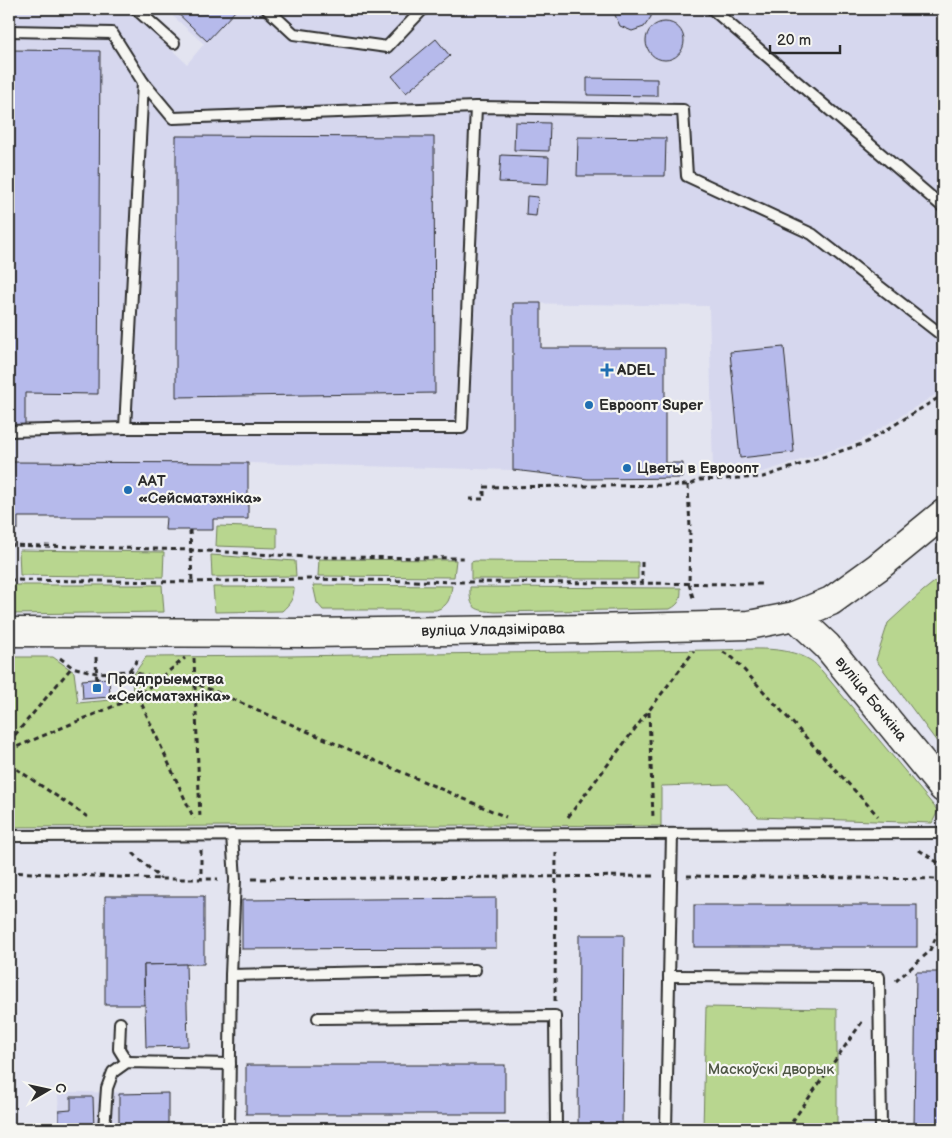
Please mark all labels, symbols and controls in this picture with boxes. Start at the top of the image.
scale bar [770,22,840,54]
text: 20 m [777,31,811,50]
place label: ADEL [616,361,655,380]
marker: ADEL [601,364,613,376]
place label: Евроопт Super [599,396,704,415]
marker: Евроопт Super [583,399,595,411]
place label: Цветы в Евроопт [637,459,760,478]
marker: Цветы в Евроопт [621,462,633,474]
place label: ААТ «Сейсматэхніка» [137,472,262,508]
marker: ААТ «Сейсматэхніка» [122,484,134,496]
street label: вуліца Уладзімірава [421,619,565,641]
street label: вуліца Бочкіна [831,653,911,745]
place label: Прадпрыемства «Сейсматэхніка» [107,670,231,706]
marker: Прадпрыемства «Сейсматэхніка» [91,682,103,694]
park label: Маскоўскі дворык [708,1060,834,1079]
north arrow [22,1066,72,1116]
text: С [51,1082,70,1094]

